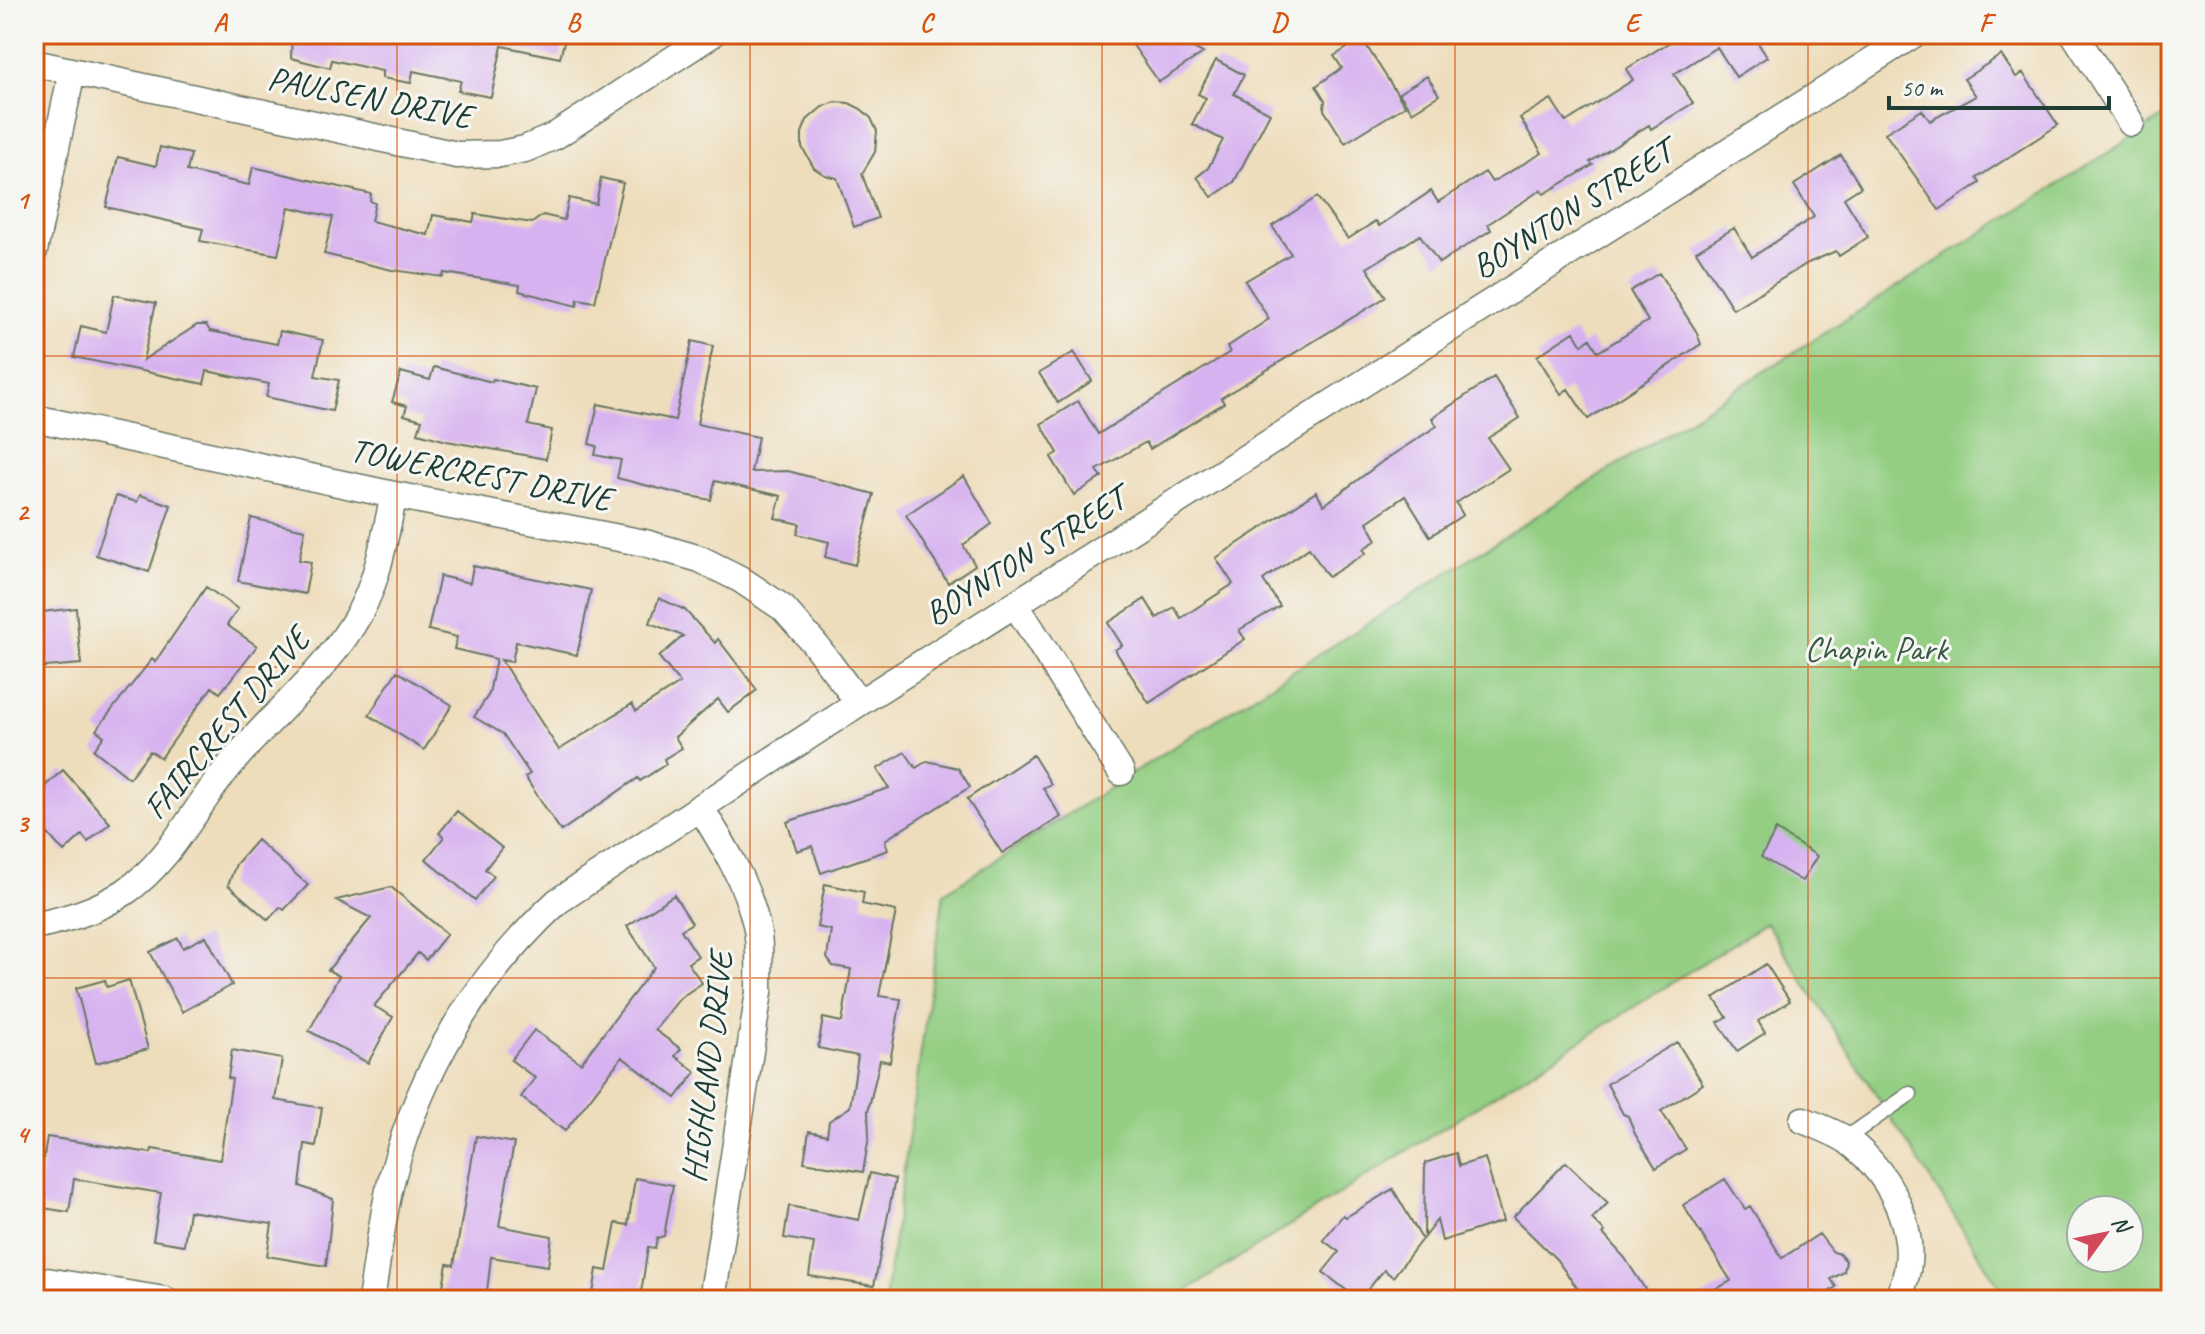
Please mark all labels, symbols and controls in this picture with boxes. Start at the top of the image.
text: A [213,6,228,39]
text: B [566,6,582,39]
text: C [920,6,936,39]
text: D [1271,6,1289,39]
text: E [1625,6,1643,39]
text: F [1979,6,1997,39]
street label: PAULSEN DRIVE [264,56,480,139]
scale bar [1889,60,2109,110]
text: 50 m [1901,73,1944,103]
street label: BOYNTON STREET [1464,126,1688,288]
text: 1 [16,184,31,217]
street label: TOWERCREST DRIVE [347,428,619,521]
street label: BOYNTON STREET [917,473,1141,635]
text: 2 [16,495,30,528]
street label: FAIRCREST DRIVE [133,615,321,828]
park label: Chapin Park [1805,627,1950,670]
text: 3 [16,807,30,840]
street label: HIGHLAND DRIVE [672,945,743,1185]
text: 4 [16,1118,31,1151]
north arrow [2065,1194,2145,1274]
text: N [2105,1210,2138,1240]

